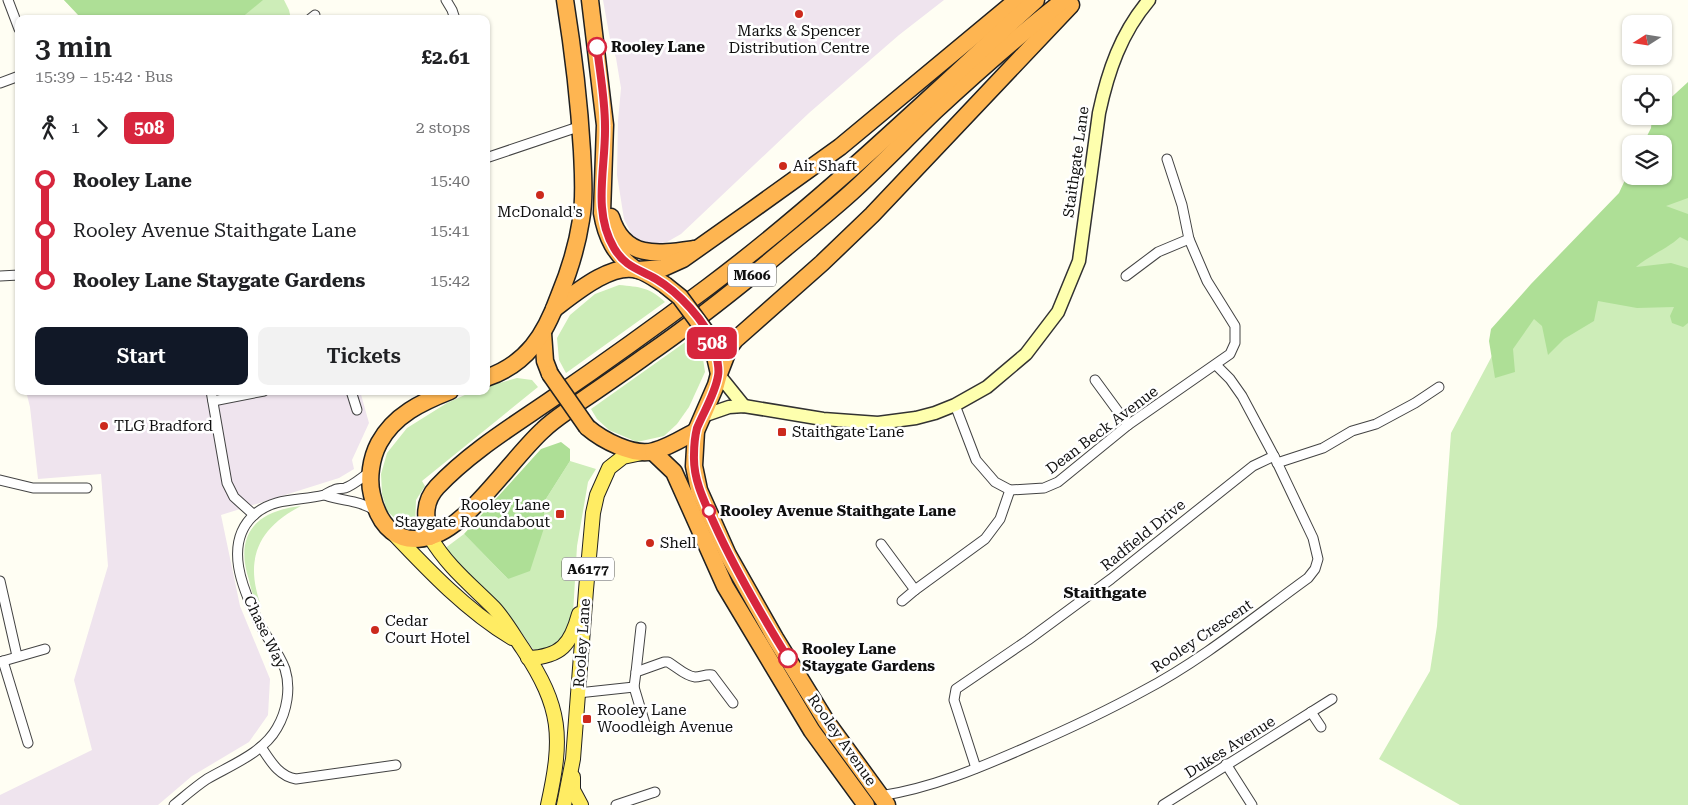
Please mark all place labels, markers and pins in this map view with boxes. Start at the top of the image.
marker: Marks & Spencer Distribution Centre [793,8,805,20]
place label: Marks & Spencer Distribution Centre [729,22,869,57]
marker: Rooley Lane [587,37,607,57]
place label: Rooley Lane [611,38,705,56]
place label: Air Shaft [793,157,858,175]
marker: Air Shaft [777,160,789,172]
marker: McDonald's [534,189,546,201]
place label: McDonald's [497,203,583,221]
place label: TLG Bradford [114,417,213,435]
marker: TLG Bradford [98,420,110,432]
place label: Staithgate Lane [792,423,904,441]
marker: Staithgate Lane [776,426,788,438]
place label: Rooley Lane Staygate Roundabout [395,496,550,531]
place label: Rooley Avenue Staithgate Lane [720,502,956,520]
marker: Rooley Avenue Staithgate Lane [702,504,716,518]
marker: Rooley Lane Staygate Roundabout [554,508,566,520]
place label: Shell [660,534,697,552]
marker: Shell [644,537,656,549]
place label: Cedar Court Hotel [385,612,470,647]
marker: Cedar Court Hotel [369,624,381,636]
place label: Rooley Lane Staygate Gardens [802,640,935,675]
marker: Rooley Lane Staygate Gardens [778,648,798,668]
place label: Rooley Lane Woodleigh Avenue [597,701,733,736]
marker: Rooley Lane Woodleigh Avenue [581,713,593,725]

